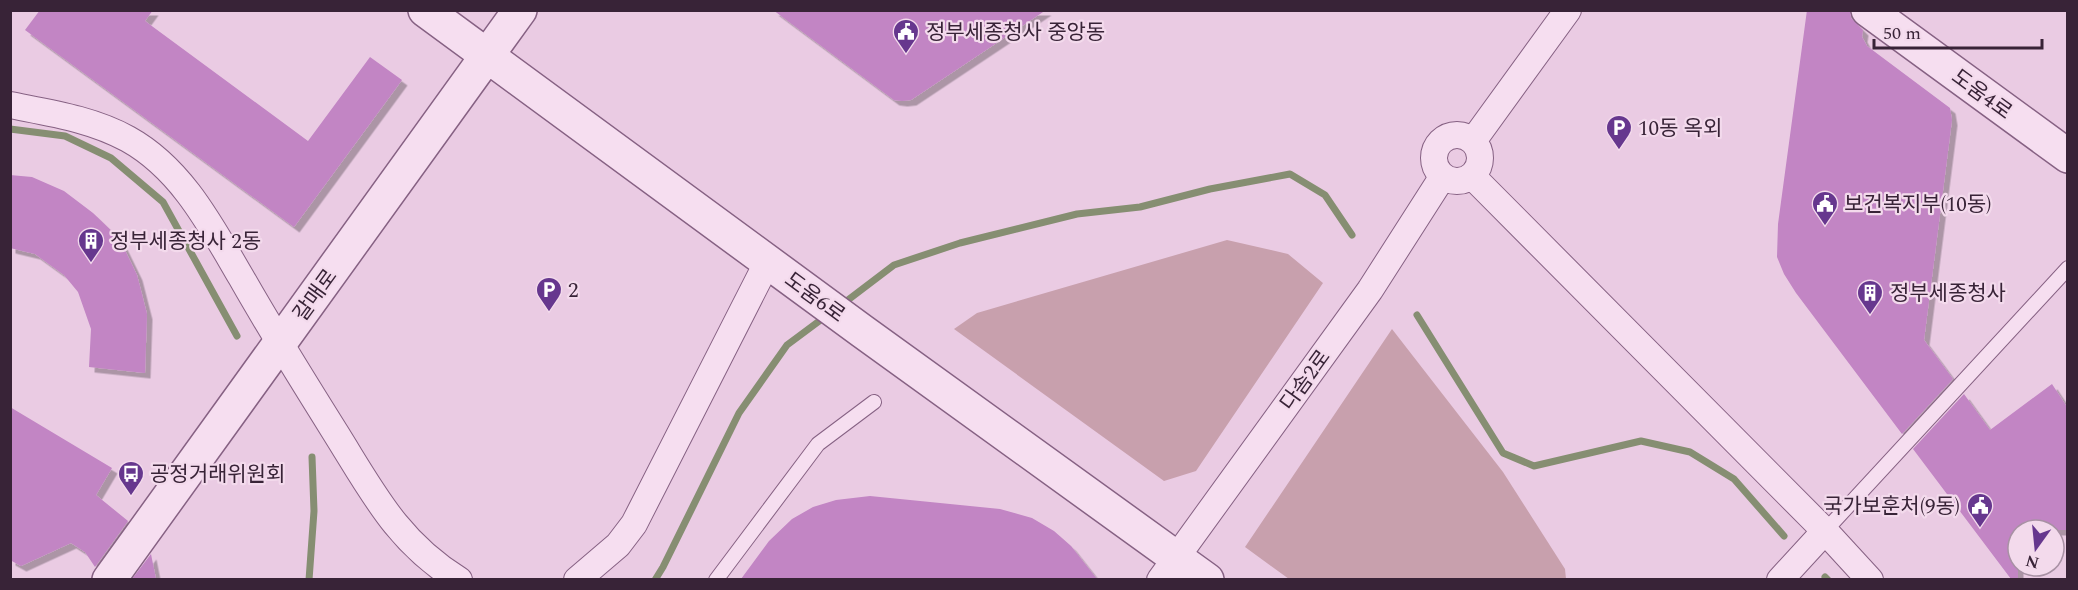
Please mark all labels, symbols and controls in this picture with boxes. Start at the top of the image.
scale bar [1874,12,2042,50]
public building icon: 정부세종청사 중앙동 [891,17,921,55]
place label: 정부세종청사 중앙동 [926,17,1105,49]
text: 50 m [1883,20,1921,47]
street label: 도움4로 [1944,62,2019,128]
parking icon: 10동 옥외 [1604,113,1634,151]
place label: 10동 옥외 [1638,113,1722,145]
public building icon: 보건복지부(10동) [1810,189,1840,227]
place label: 보건복지부(10동) [1844,189,1991,221]
building icon: 정부세종청사 2동 [76,226,106,264]
place label: 정부세종청사 2동 [110,226,261,258]
street label: 갈매로 [286,263,346,328]
street label: 도움6로 [777,265,852,331]
parking icon: 2 [534,275,564,313]
place label: 2 [568,275,579,307]
building icon: 정부세종청사 [1855,278,1885,316]
place label: 정부세종청사 [1890,278,2006,310]
street label: 다솜2로 [1273,343,1339,418]
bus stop icon: 공정거래위원회 [116,459,146,497]
place label: 공정거래위원회 [150,459,285,491]
place label: 국가보훈처(9동) [1823,491,1960,523]
public building icon: 국가보훈처(9동) [1965,491,1995,529]
north arrow [2006,518,2066,578]
text: N [2023,548,2042,575]

